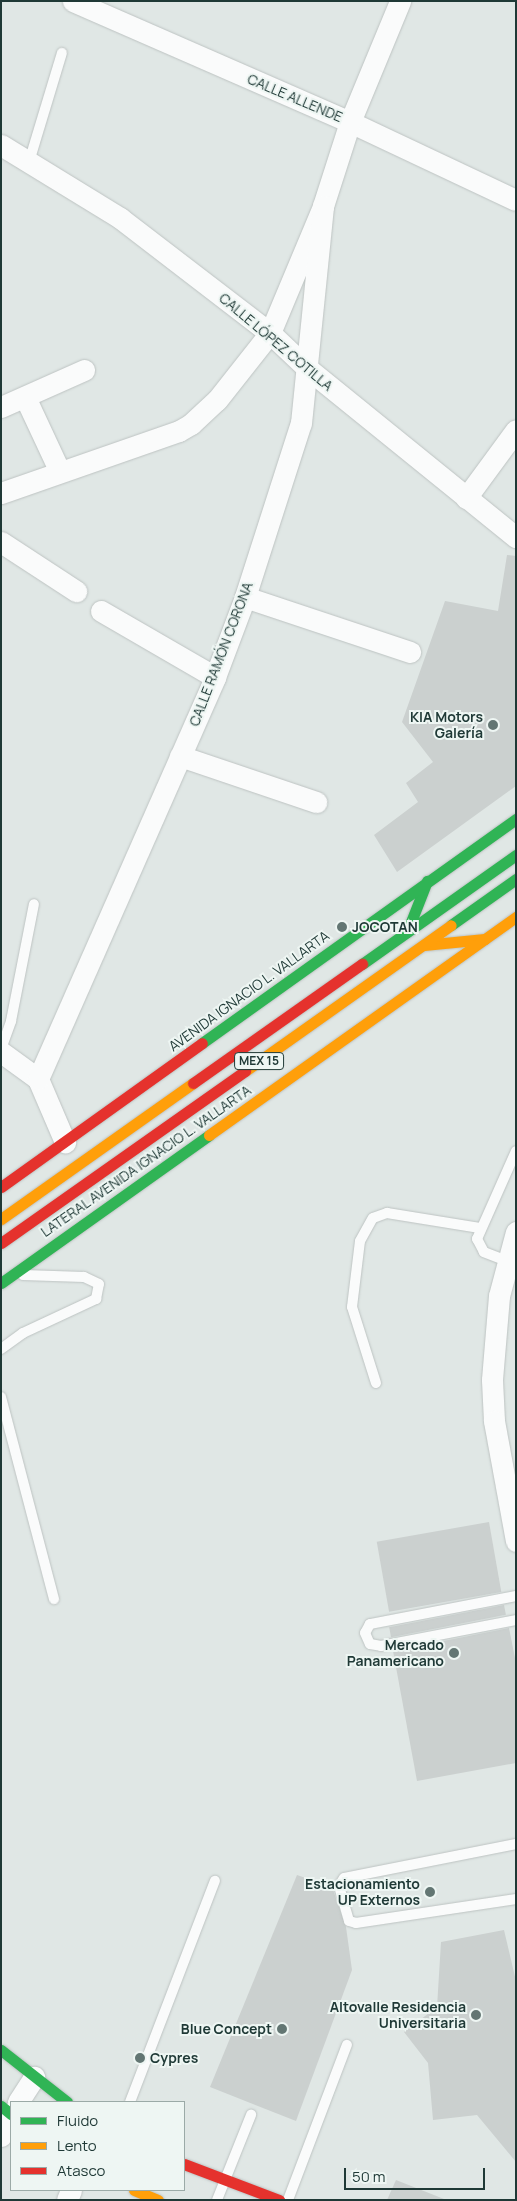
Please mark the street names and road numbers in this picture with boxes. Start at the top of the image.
street label: CALLE ALLENDE [245,70,345,126]
street label: CALLE LÓPEZ COTILLA [216,290,336,394]
street label: CALLE RAMÓN CORONA [186,579,256,729]
street label: AVENIDA IGNACIO L. VALLARTA [165,927,333,1055]
road number: MEX 15 [234,1052,284,1070]
street label: LATERAL AVENIDA IGNACIO L. VALLARTA [37,1081,255,1241]

